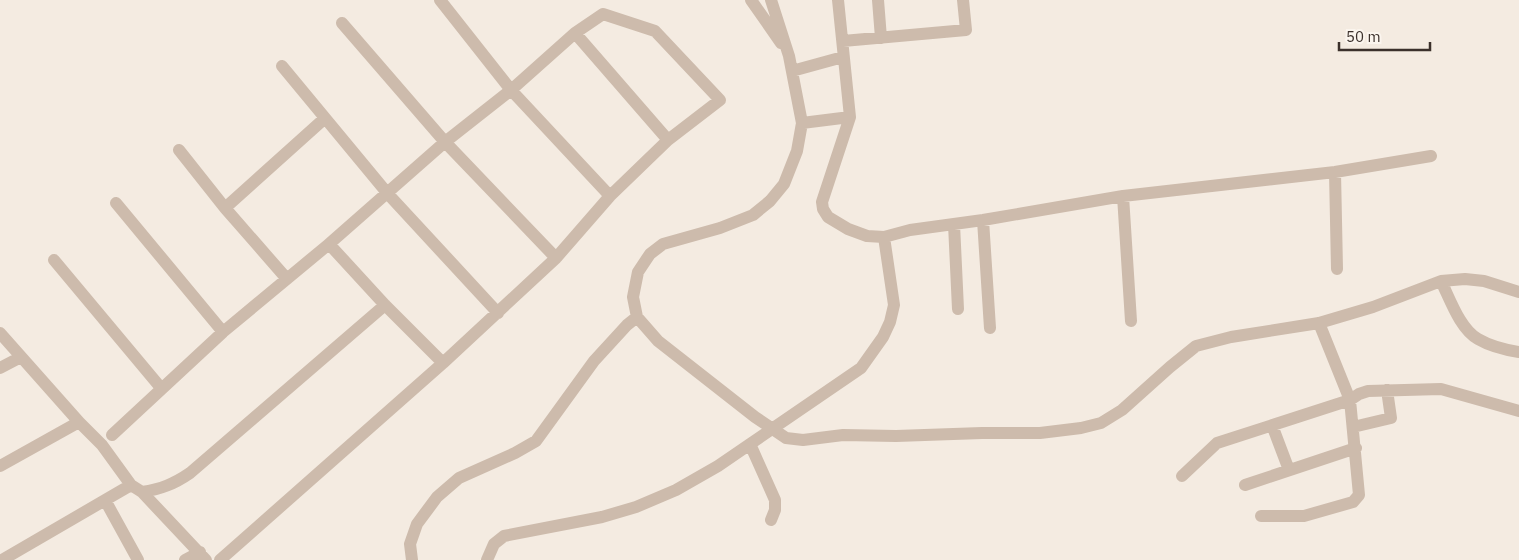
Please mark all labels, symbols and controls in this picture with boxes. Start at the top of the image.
scale bar [1339,20,1430,52]
text: 50 m [1346,27,1381,46]

